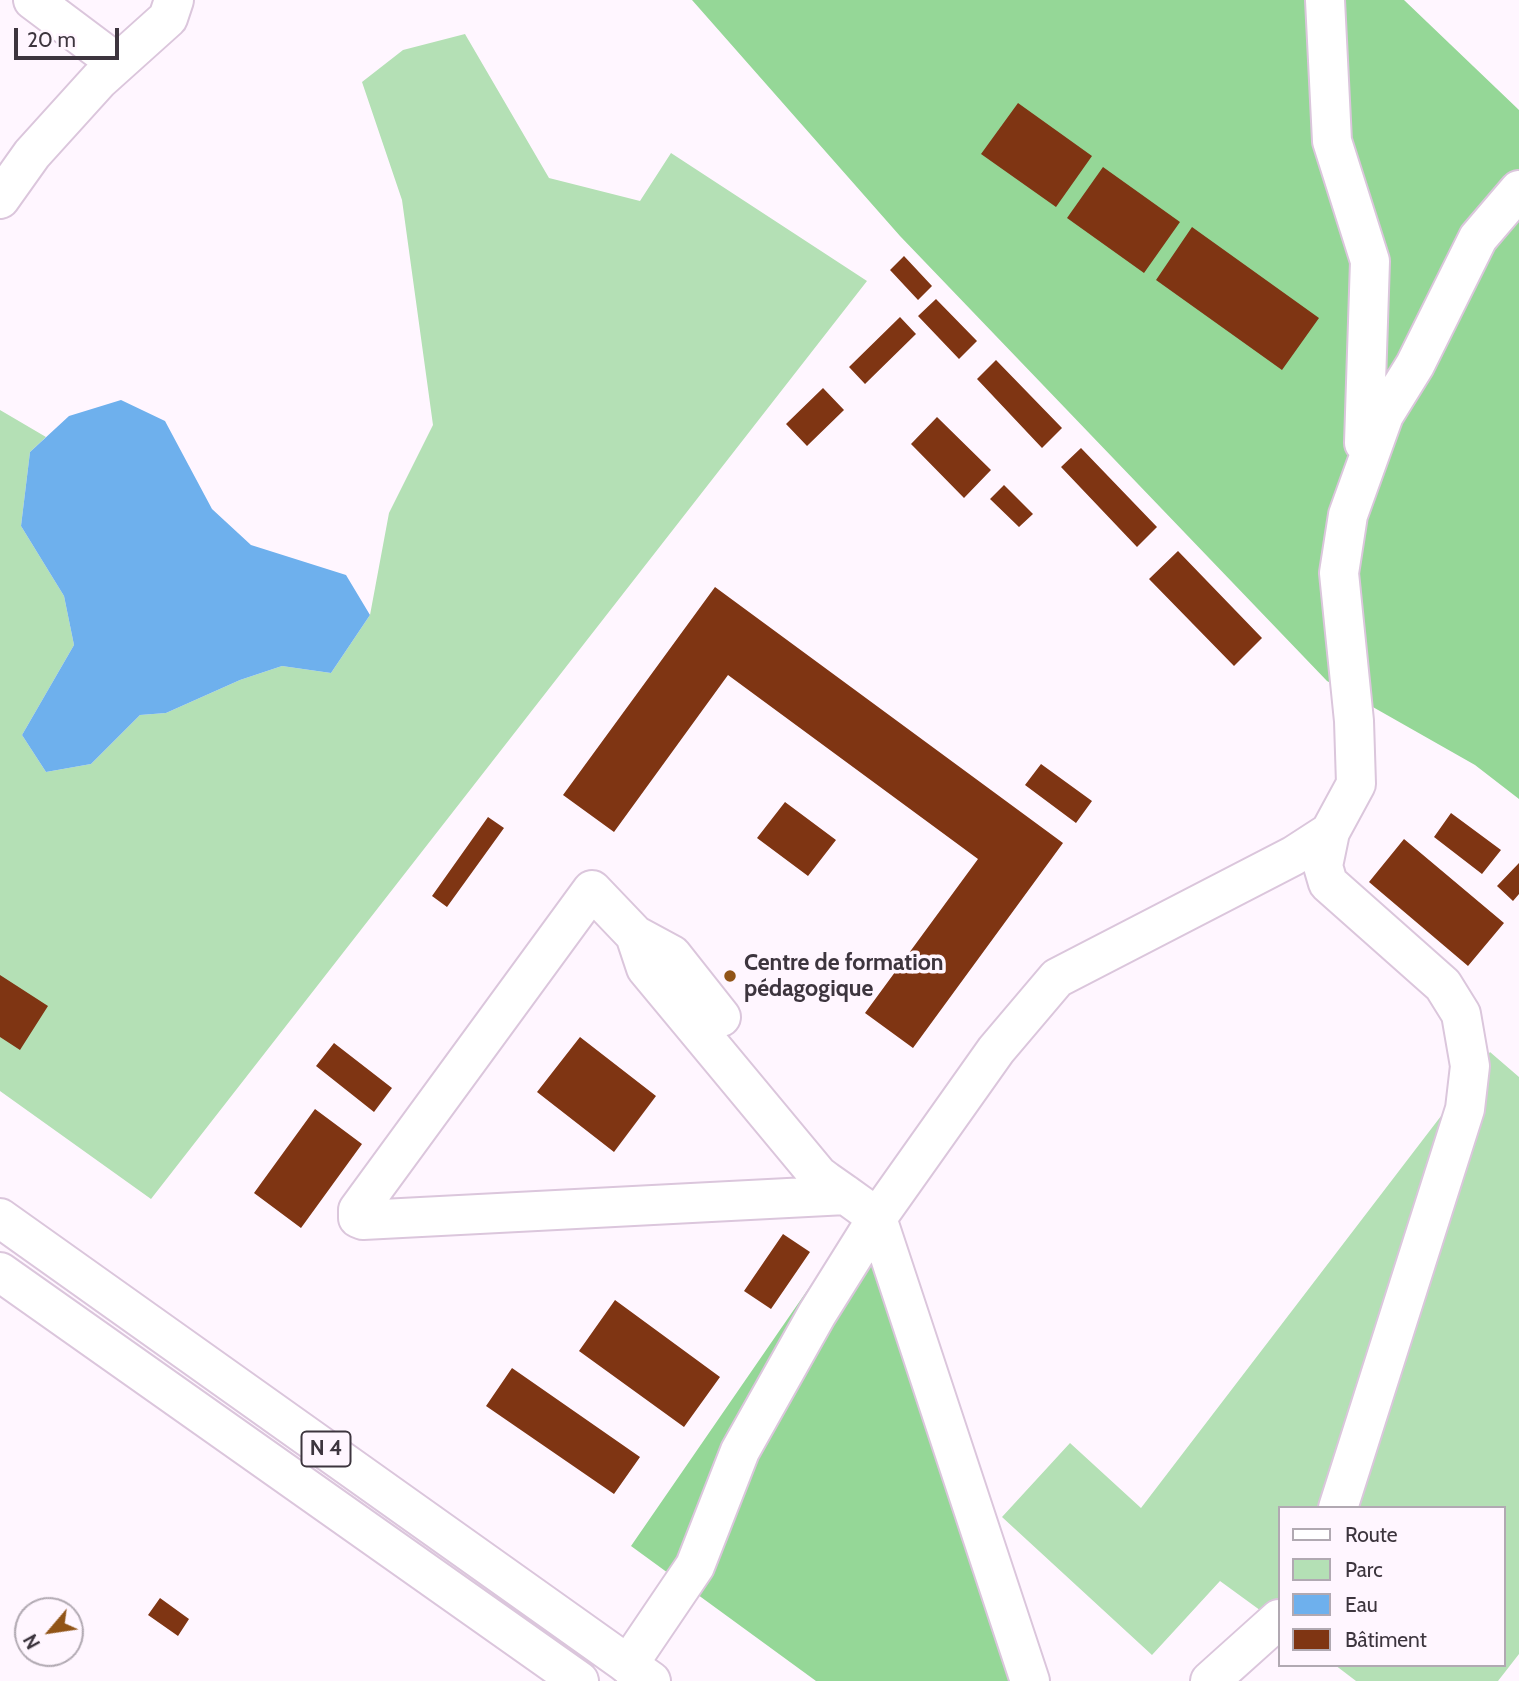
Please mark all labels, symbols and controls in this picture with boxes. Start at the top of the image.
scale bar [18,14,122,58]
text: 20 m [27,27,76,52]
place label: Centre de formation pédagogique [744,949,944,1003]
marker: Centre de formation pédagogique [722,968,738,984]
road number: N 4 [302,1432,350,1466]
legend [1278,1506,1505,1667]
text: Route [1345,1522,1398,1547]
text: Parc [1345,1557,1383,1582]
text: Eau [1345,1592,1378,1617]
north arrow [14,1597,84,1667]
text: Bâtiment [1345,1627,1427,1652]
text: N [19,1630,45,1653]

